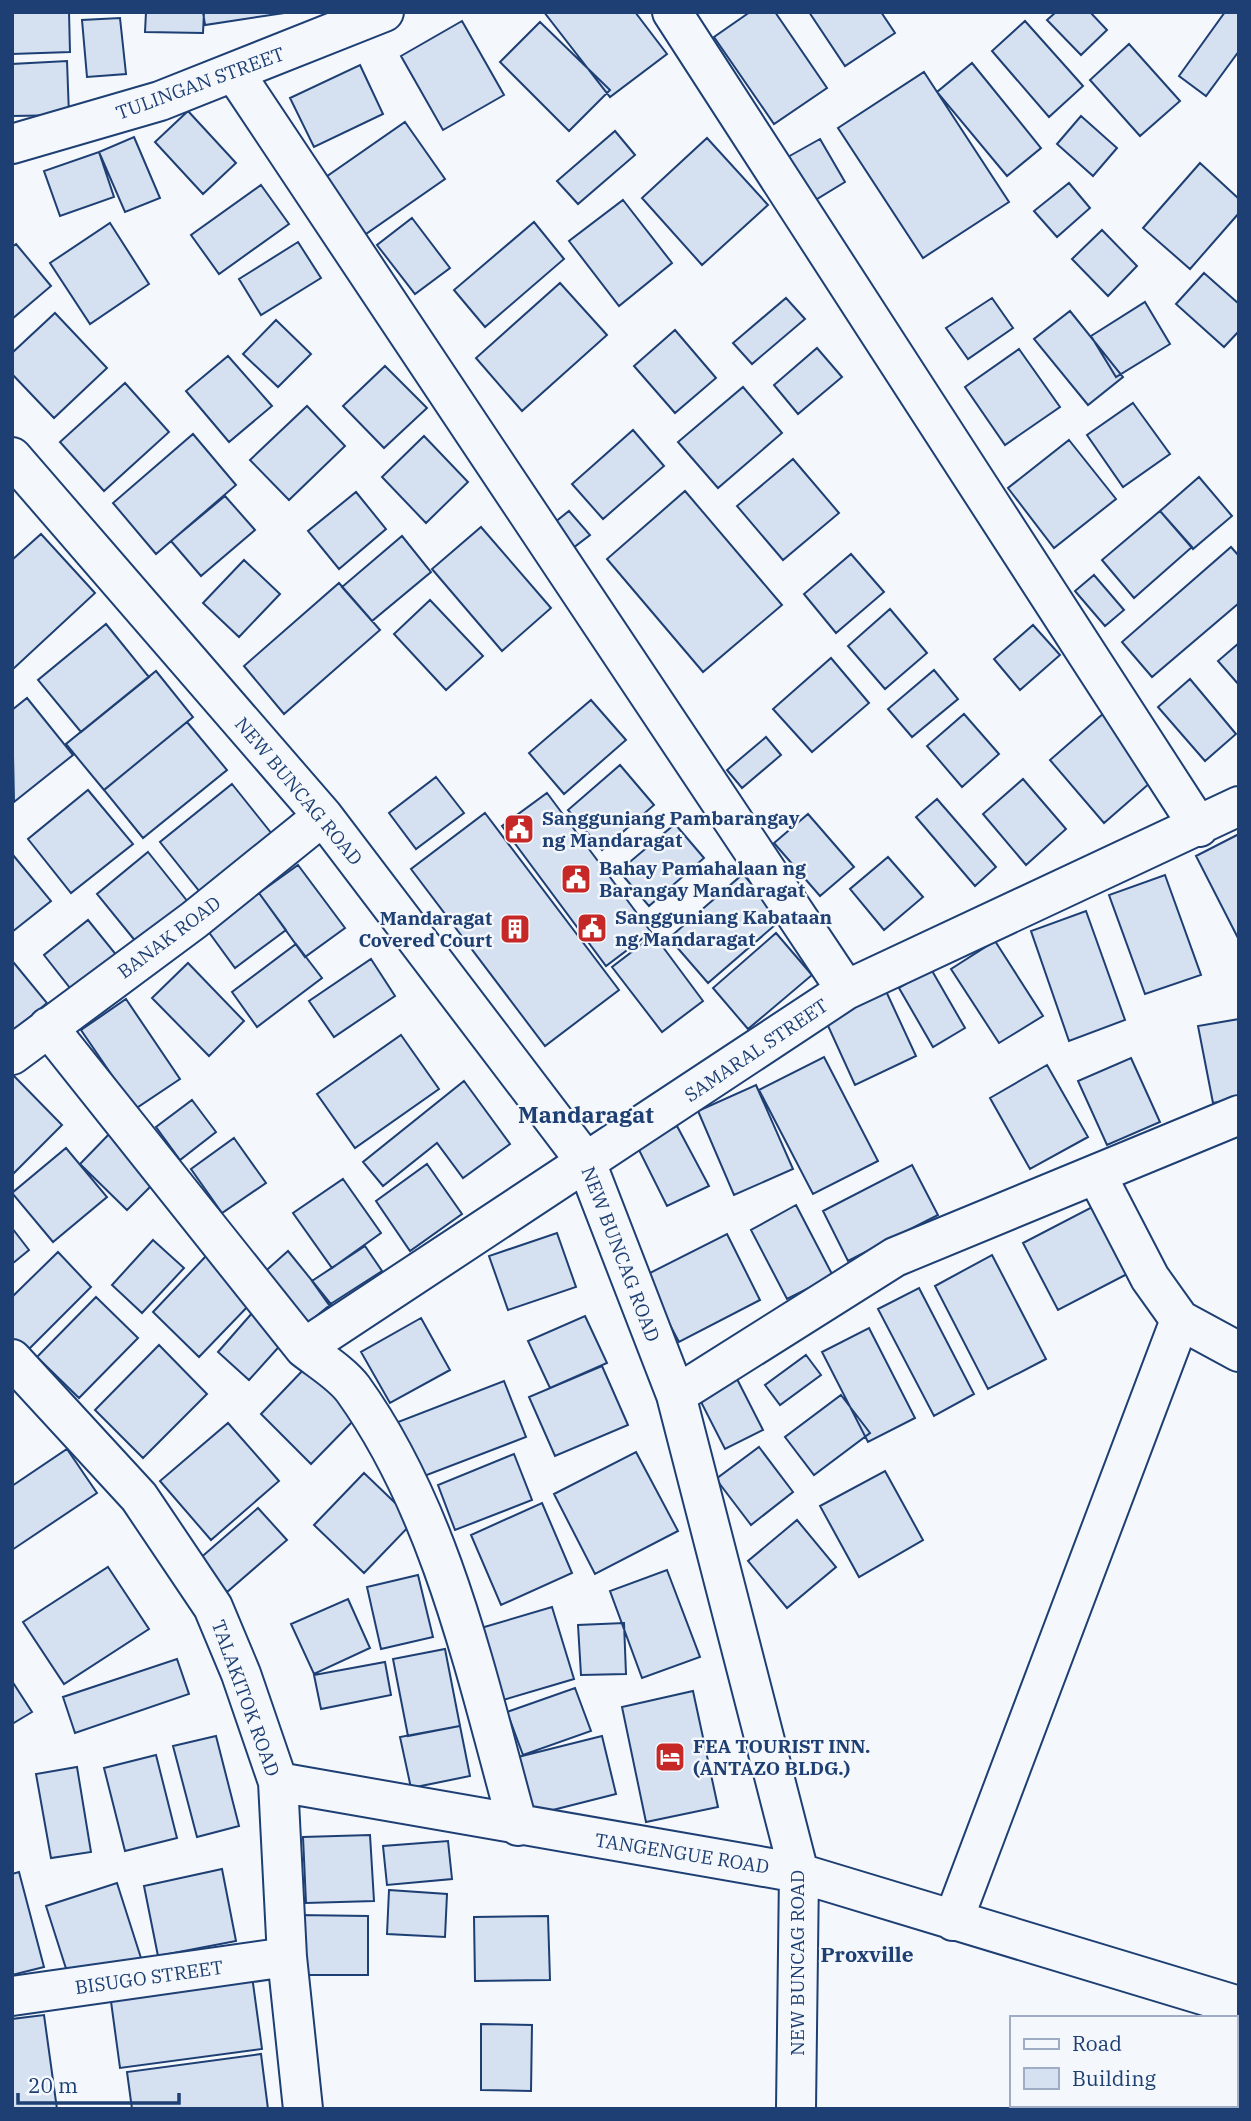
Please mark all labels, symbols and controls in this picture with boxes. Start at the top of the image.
street label: TULINGAN STREET [112,41,288,125]
street label: NEW BUNCAG ROAD [230,712,368,870]
place label: Sangguniang Pambarangay ng Mandaragat [542,806,800,852]
public building icon: Sangguniang Pambarangay ng Mandaragat [502,812,536,846]
place label: Bahay Pamahalaan ng Barangay Mandaragat [599,856,806,902]
public building icon: Bahay Pamahalaan ng Barangay Mandaragat [559,862,593,896]
street label: BANAK ROAD [113,890,225,984]
place label: Sangguniang Kabataan ng Mandaragat [615,905,833,951]
place label: Mandaragat Covered Court [358,906,492,952]
public building icon: Sangguniang Kabataan ng Mandaragat [575,911,609,945]
building icon: Mandaragat Covered Court [498,912,532,946]
street label: SAMARAL STREET [680,993,832,1107]
district label: Mandaragat [518,1099,654,1129]
street label: NEW BUNCAG ROAD [576,1163,666,1345]
street label: TALAKITOK ROAD [207,1616,285,1780]
place label: FEA TOURIST INN. (ANTAZO BLDG.) [693,1734,870,1780]
hotel icon: FEA TOURIST INN. (ANTAZO BLDG.) [653,1740,687,1774]
street label: TANGENGUE ROAD [593,1827,771,1879]
street label: NEW BUNCAG ROAD [785,1870,809,2056]
district label: Proxville [820,1940,914,1968]
street label: BISUGO STREET [73,1955,225,1999]
legend [1010,2016,1237,2107]
text: Road [1072,2029,1122,2057]
scale bar [18,2062,178,2106]
text: Building [1072,2064,1157,2092]
text: 20 m [28,2071,78,2099]

